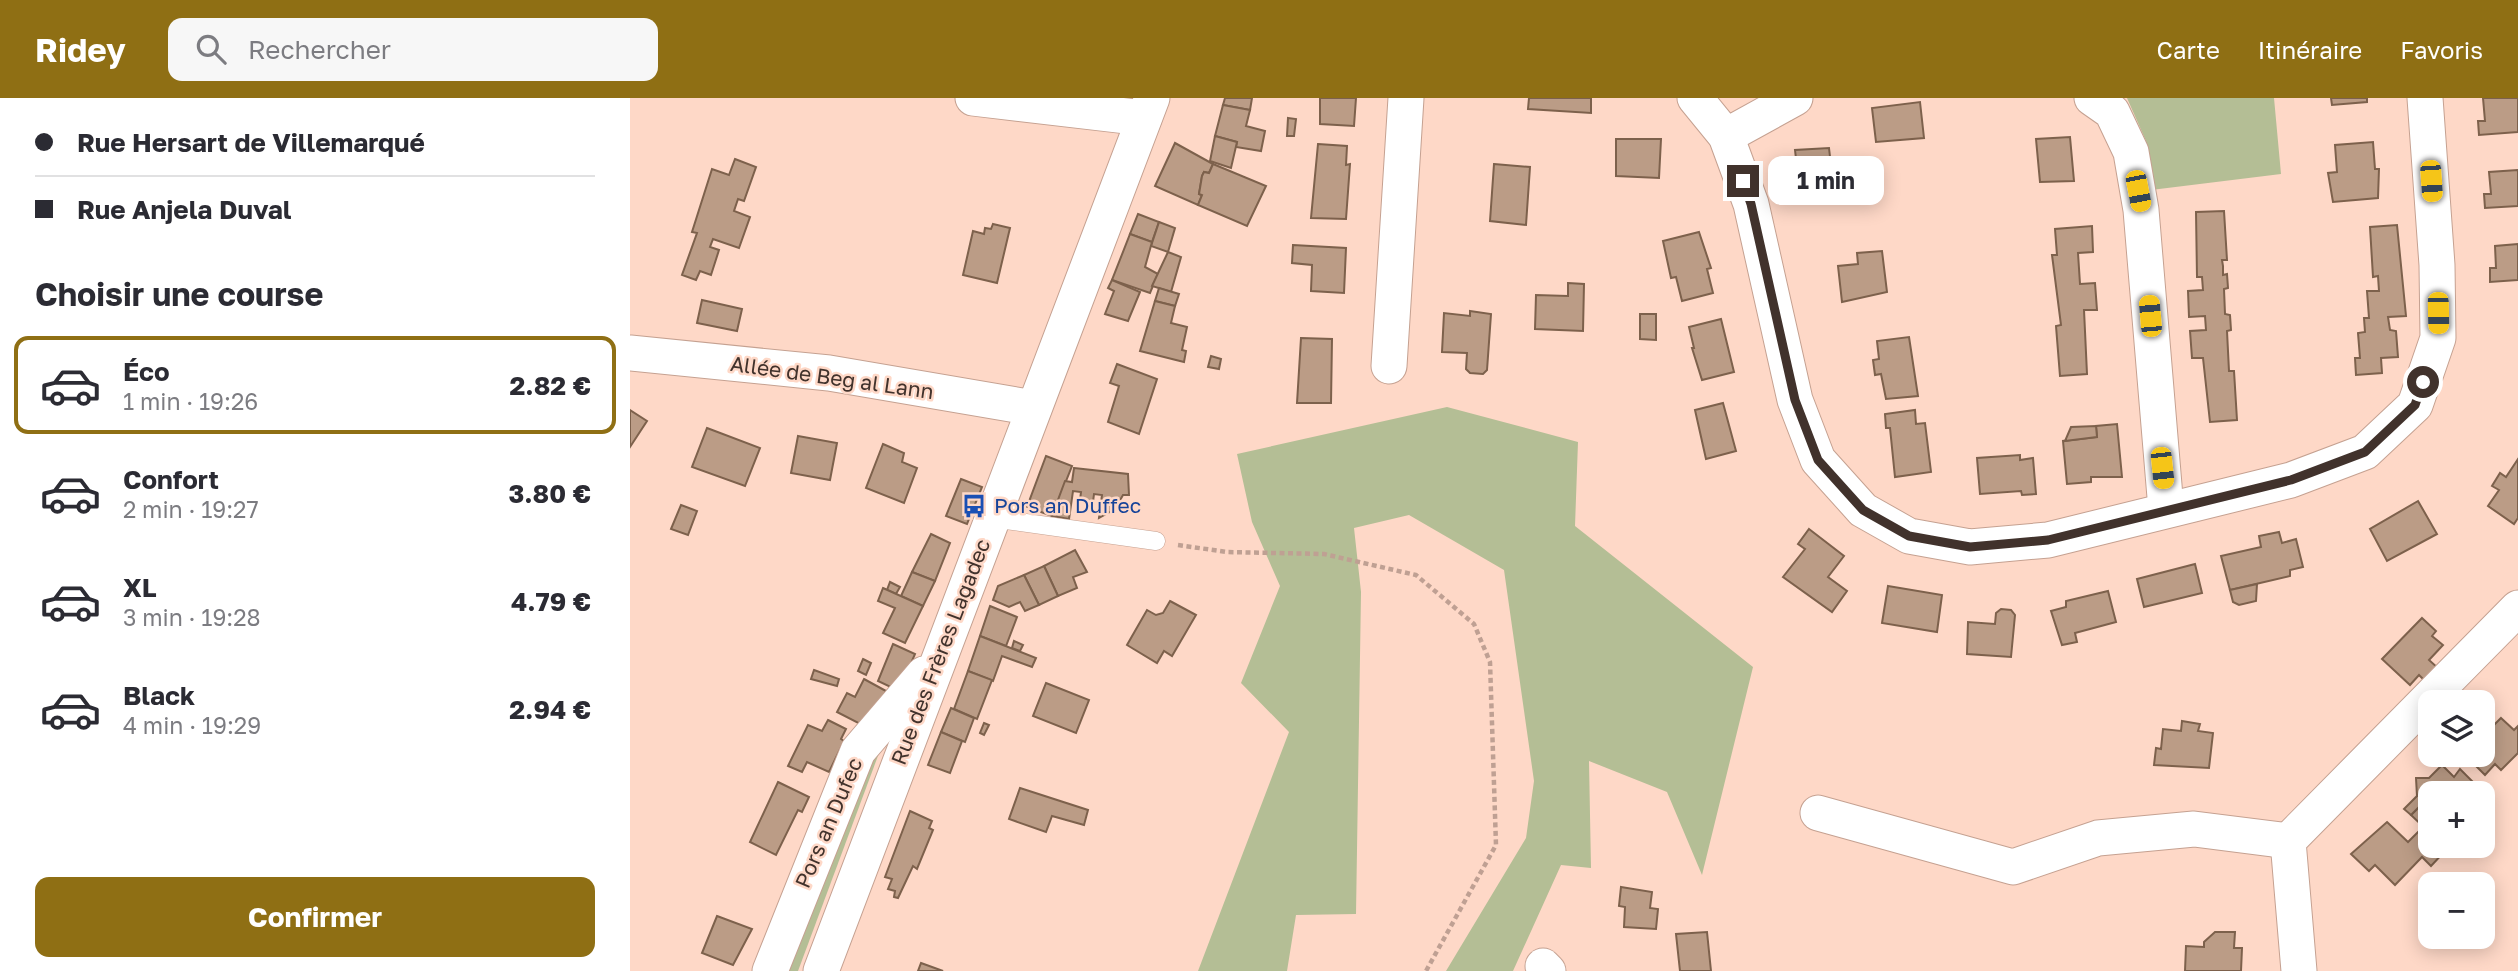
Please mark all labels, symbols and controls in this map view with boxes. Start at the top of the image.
search box [168,18,658,81]
text: Ridey [35,30,126,69]
icon: search [192,30,230,68]
text: Rechercher [248,34,391,65]
text: Carte [2157,35,2220,64]
text: Itinéraire [2258,35,2362,64]
text: Favoris [2400,35,2483,64]
text: Rue Hersart de Villemarqué [77,127,425,158]
callout: 1 min [1768,156,1883,206]
car [2420,159,2443,203]
route end [1727,165,1759,197]
text: 1 min [1797,166,1855,194]
car [2124,168,2153,214]
text: Rue Anjela Duval [77,194,291,225]
text: Choisir une course [35,275,323,313]
car [2428,292,2449,334]
car [2138,294,2163,338]
street label: Allée de Beg al Lann [729,350,935,404]
icon: car [39,354,102,417]
text: Éco [123,356,170,387]
route start [2407,366,2439,398]
text: 2.82 € [509,370,591,401]
text: 1 min · 19:26 [123,387,258,415]
car [2150,446,2175,490]
icon: car [39,462,102,525]
text: Confort [123,464,219,495]
text: 3.80 € [508,478,591,509]
bus stop icon: Pors an Duffec [960,492,988,520]
place label: Pors an Duffec [994,492,1141,518]
text: 2 min · 19:27 [123,495,259,523]
street label: Rue des Frères Lagadec [885,535,995,768]
icon: car [39,570,102,633]
text: XL [123,572,157,603]
text: 4.79 € [511,586,591,617]
text: 3 min · 19:28 [123,603,261,631]
icon: car [39,678,102,741]
text: Black [123,680,195,711]
map controls [2418,690,2495,949]
button: layers [2418,690,2495,767]
text: 2.94 € [509,694,591,725]
text: 4 min · 19:29 [123,711,261,739]
street label: Pors an Dufec [789,753,867,892]
button: + [2418,781,2495,858]
button: − [2418,872,2495,949]
button: Confirmer [35,877,595,957]

